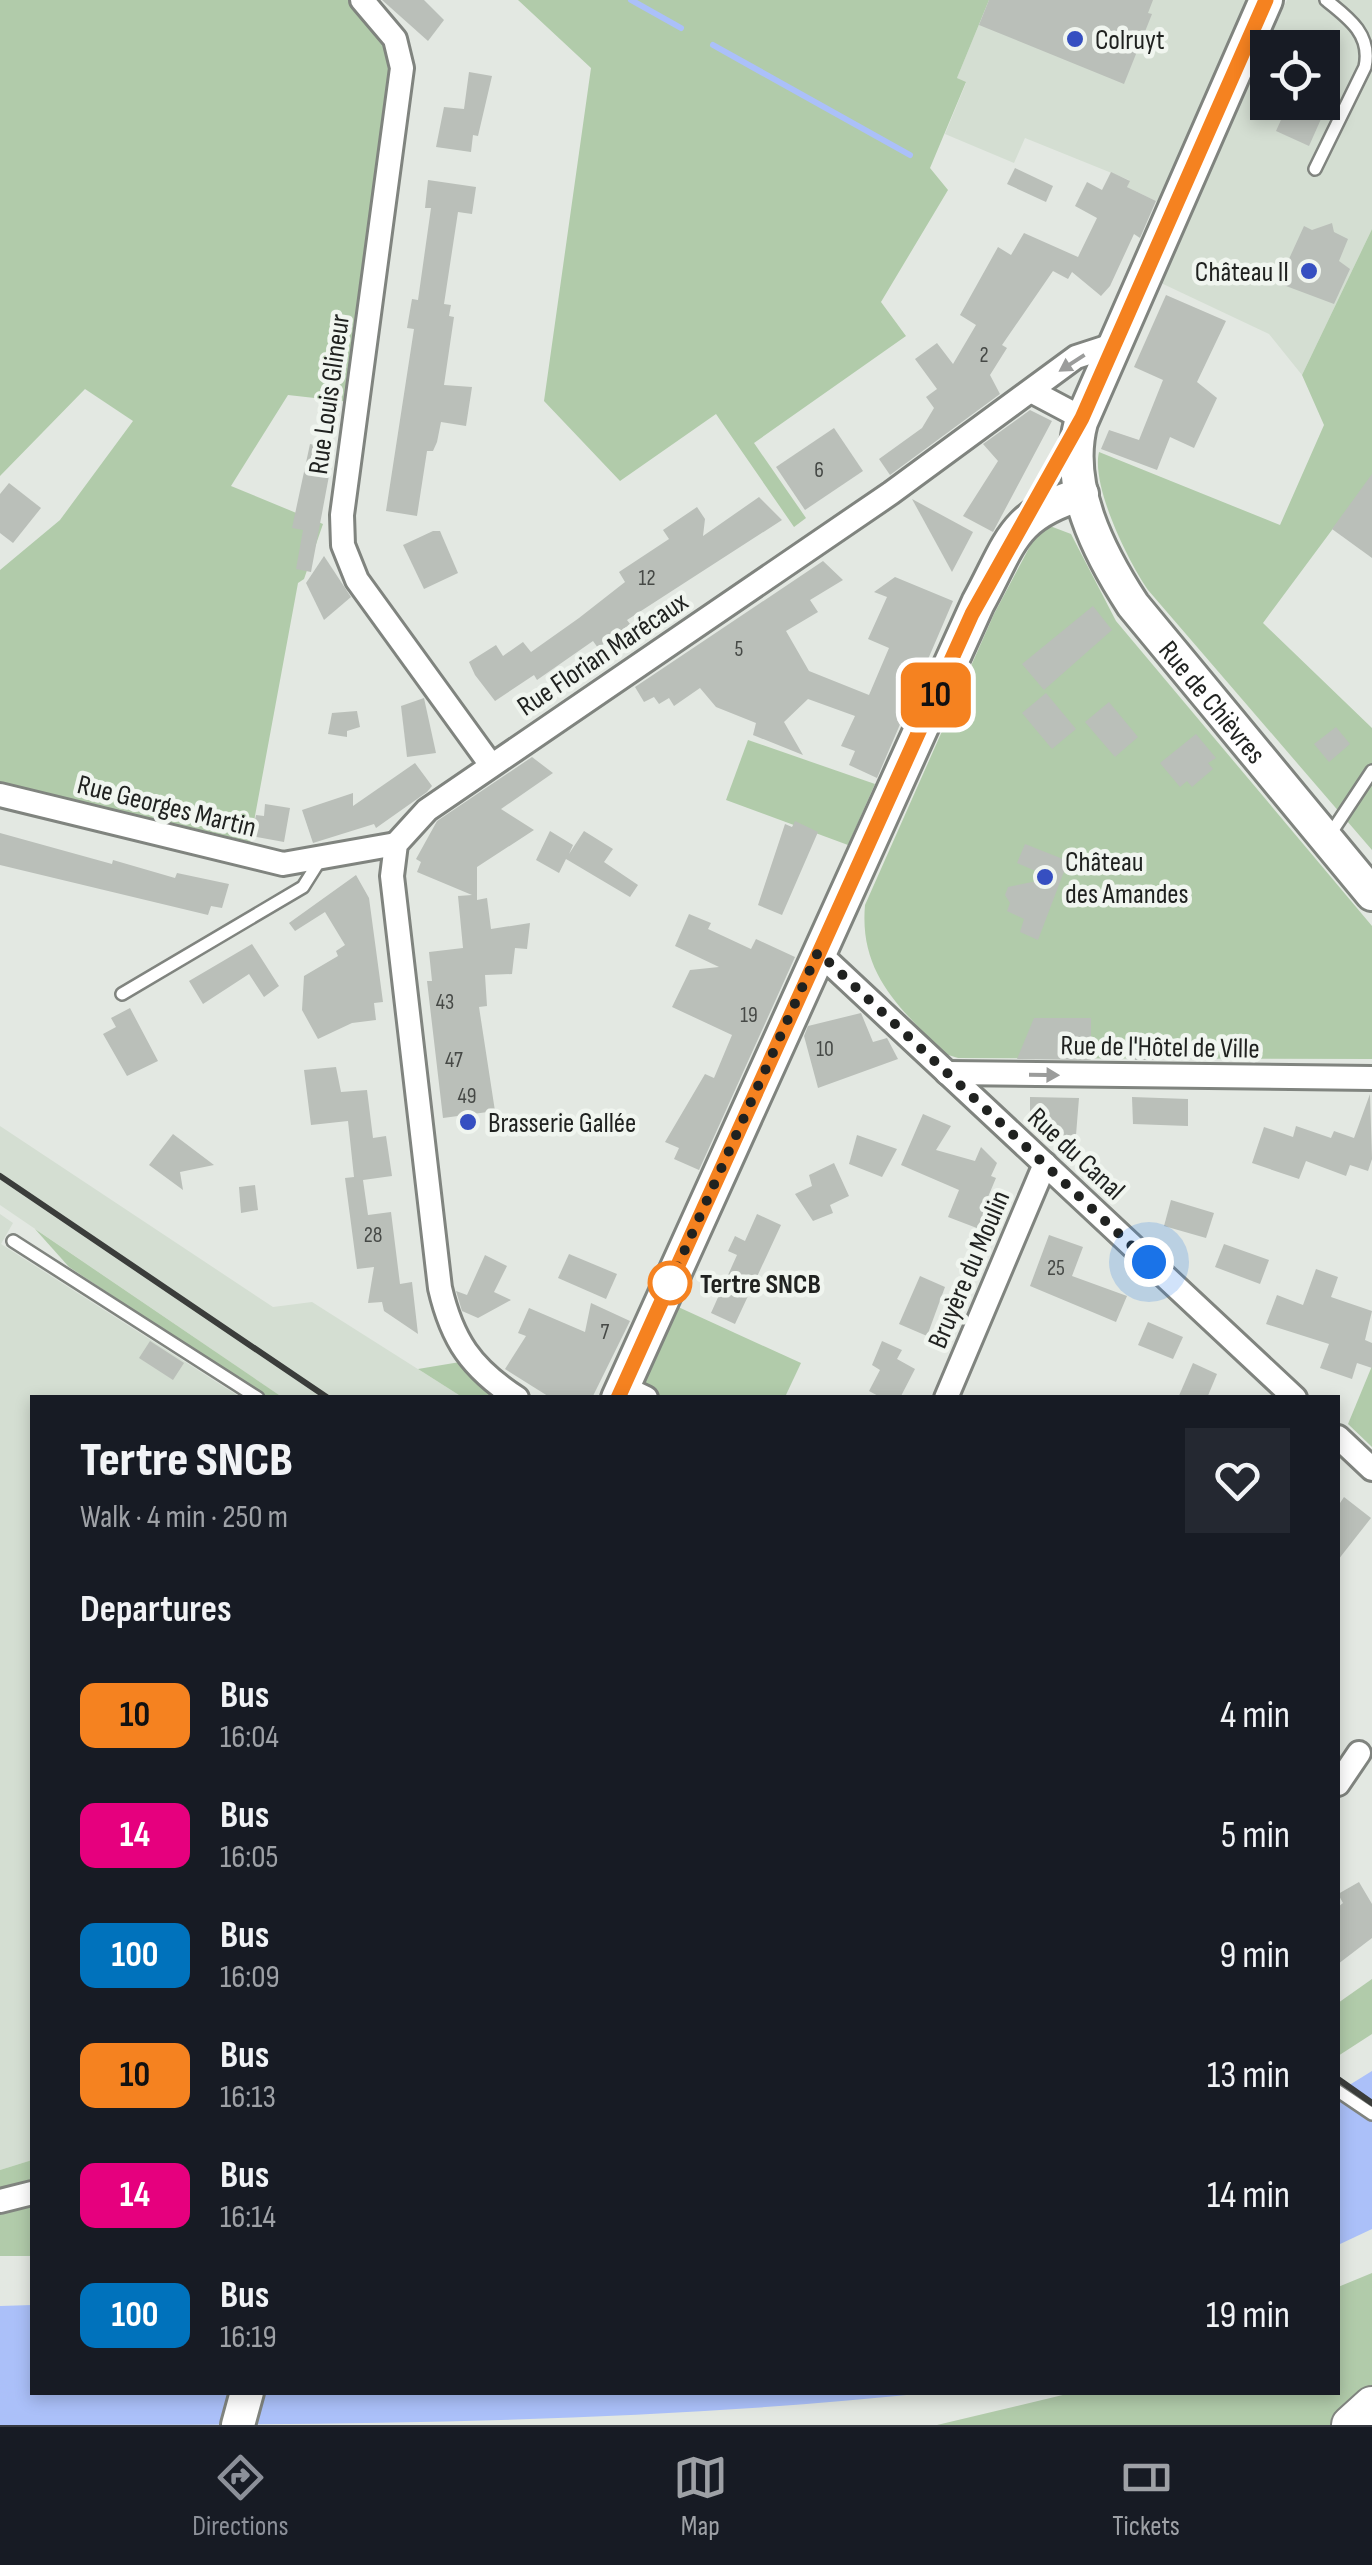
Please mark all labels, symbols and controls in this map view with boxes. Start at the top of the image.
place label: Colruyt [1095,24,1164,57]
marker: Colruyt [1064,28,1086,50]
map controls [1250,30,1340,120]
button: locate [1250,30,1340,120]
place label: Château II [1195,256,1289,289]
marker: Château II [1298,260,1320,282]
street label: Rue Louis Glineur [302,312,357,476]
house number: 2 [979,342,989,369]
one-way arrow [1058,354,1085,372]
house number: 6 [814,457,824,484]
house number: 12 [638,565,656,592]
street label: Rue Florian Marécaux [511,585,695,723]
street label: Rue de Chièvres [1151,634,1272,771]
house number: 5 [735,636,744,663]
line badge: 10 [891,662,981,728]
text: 10 [921,674,951,717]
street label: Rue Georges Martin [74,768,259,845]
place label: Château des Amandes [1065,846,1189,911]
marker: Château des Amandes [1034,866,1056,888]
house number: 43 [436,989,454,1016]
house number: 19 [740,1002,758,1029]
street label: Rue de l'Hôtel de Ville [1060,1029,1260,1066]
house number: 10 [816,1036,834,1063]
house number: 47 [445,1047,463,1074]
one-way arrow [1029,1067,1061,1083]
house number: 49 [458,1083,477,1110]
street label: Rue du Canal [1021,1101,1131,1207]
place label: Brasserie Gallée [488,1107,636,1140]
marker: Brasserie Gallée [457,1111,479,1133]
street label: Bruyère du Moulin [921,1186,1017,1353]
house number: 28 [364,1222,382,1249]
your location [1124,1237,1174,1287]
house number: 25 [1047,1255,1065,1282]
marker: Tertre SNCB [649,1262,691,1304]
place label: Tertre SNCB [700,1268,821,1301]
house number: 7 [601,1319,610,1346]
button: heart [1185,1428,1290,1533]
text: Tertre SNCB [80,1432,293,1489]
text: Walk · 4 min · 250 m [80,1498,288,1537]
text: Departures [80,1587,232,1632]
text: Bus [220,1673,269,1718]
text: 4 min [1220,1693,1290,1738]
text: 10 [120,1694,150,1737]
text: 16:04 [220,1718,279,1757]
text: Bus [220,1793,269,1838]
text: 5 min [1221,1813,1290,1858]
text: 14 [120,1814,150,1857]
text: 16:05 [220,1838,278,1877]
text: Bus [220,1913,269,1958]
text: 9 min [1219,1933,1290,1978]
text: 100 [111,1934,159,1977]
text: 16:09 [220,1958,280,1997]
text: Bus [220,2033,269,2078]
text: 13 min [1207,2053,1290,2098]
text: 10 [120,2054,150,2097]
text: 16:13 [220,2078,276,2117]
text: Bus [220,2153,269,2198]
text: 14 min [1207,2173,1290,2218]
text: 14 [120,2174,150,2217]
text: 16:14 [220,2198,276,2237]
text: Bus [220,2273,269,2318]
text: 19 min [1206,2293,1290,2338]
text: 100 [111,2294,159,2337]
text: 16:19 [220,2318,277,2357]
tab: Directions [192,2450,288,2543]
tab: Map [673,2450,728,2543]
tab: Tickets [1112,2450,1180,2543]

